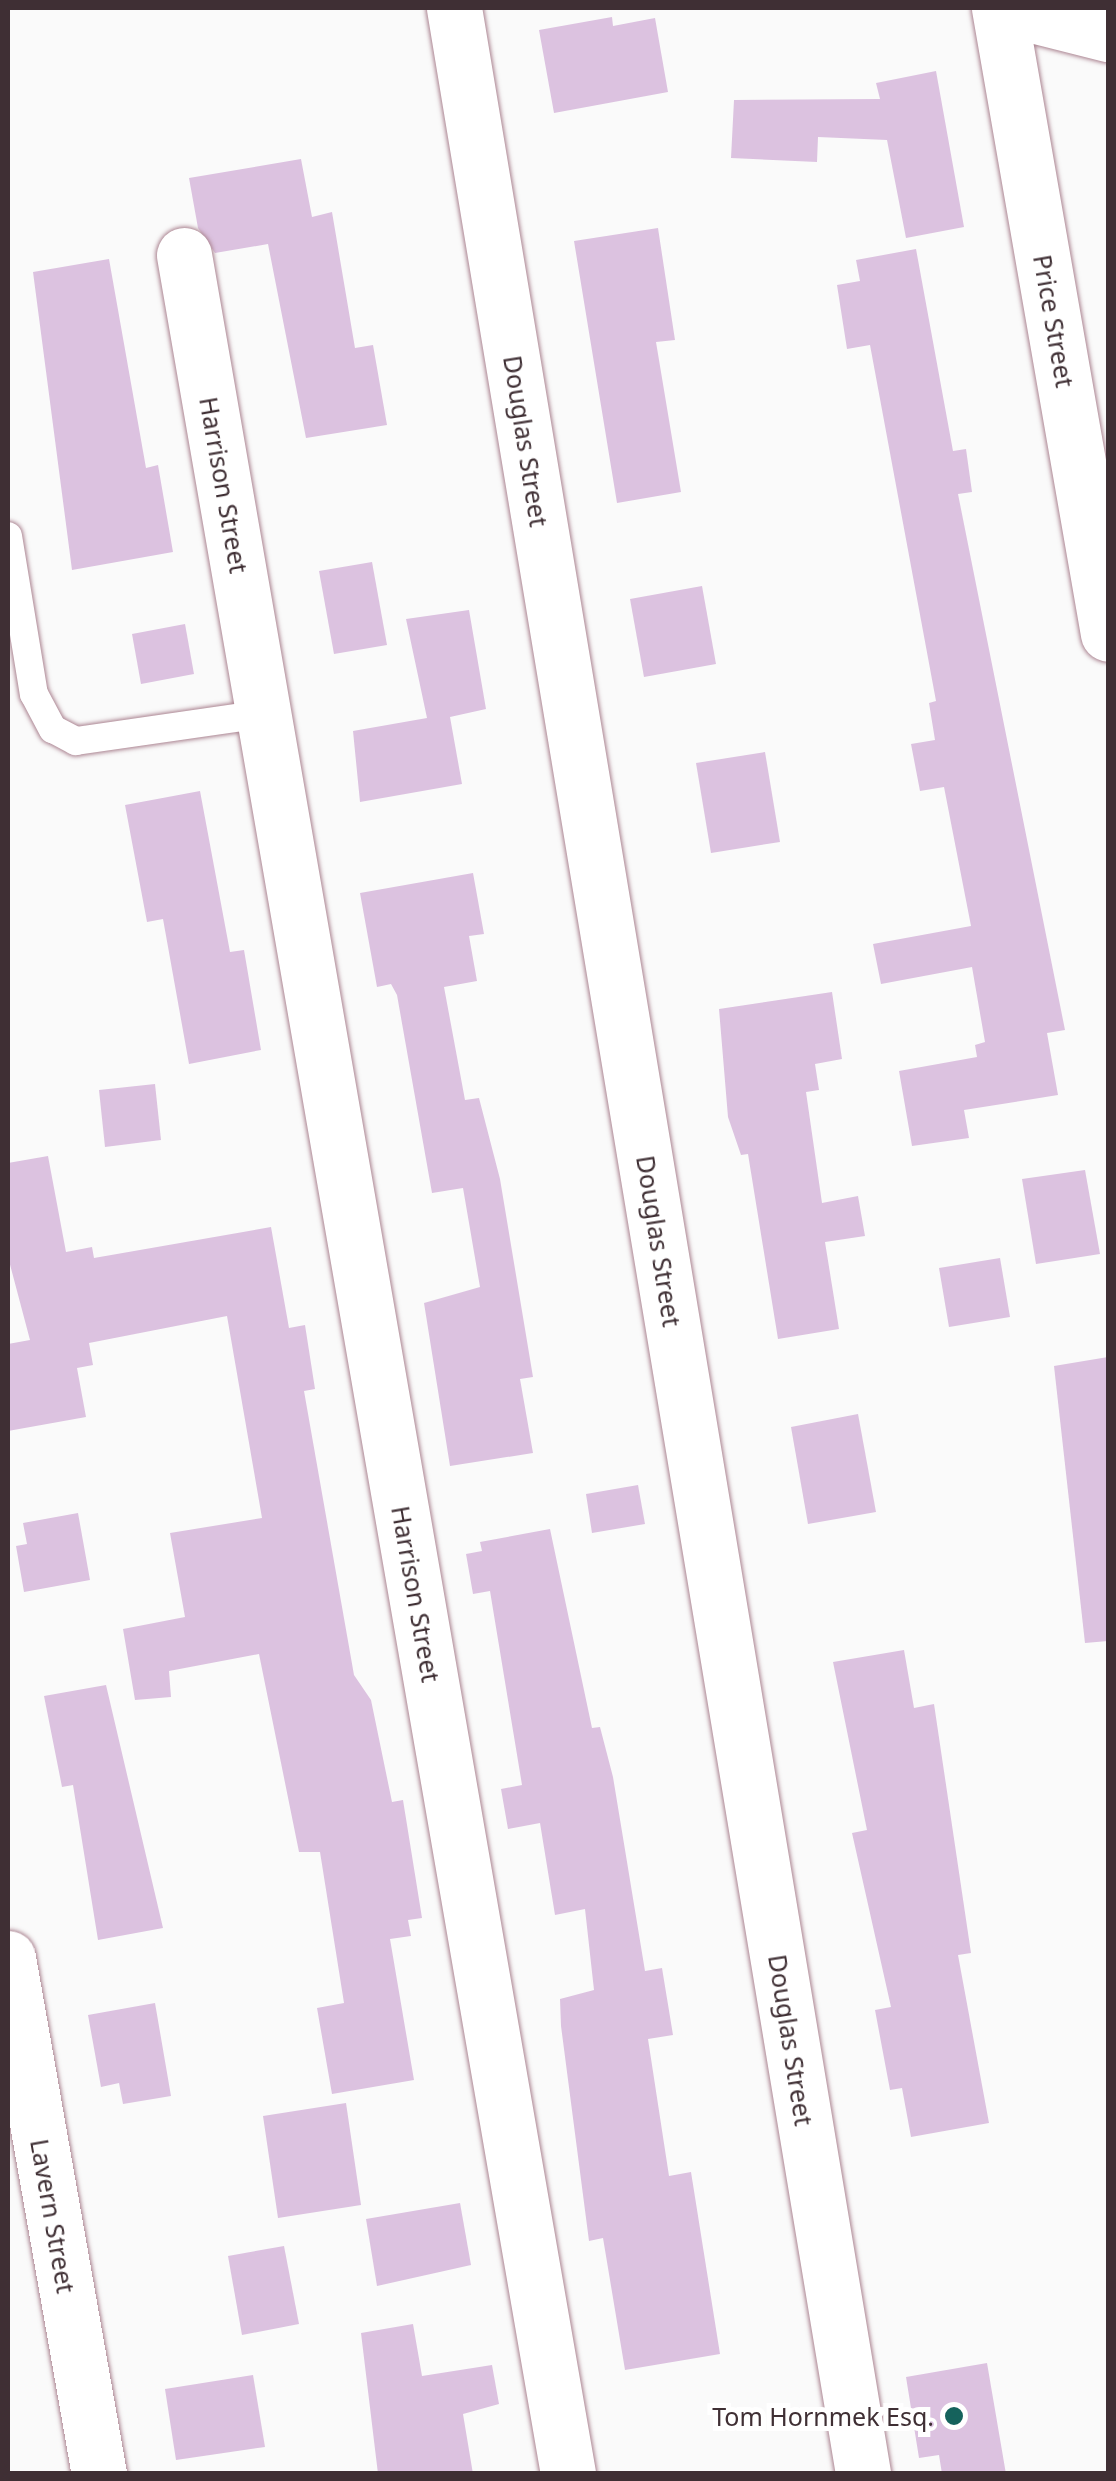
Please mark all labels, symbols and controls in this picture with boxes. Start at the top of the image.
street label: Price Street [1028,252,1080,390]
street label: Douglas Street [498,353,554,529]
street label: Harrison Street [194,395,254,575]
street label: Douglas Street [631,1153,687,1329]
street label: Harrison Street [386,1504,446,1684]
street label: Douglas Street [763,1952,819,2128]
street label: Lavern Street [25,2137,81,2295]
place label: Tom Hornmek Esq. [712,2401,934,2431]
marker: Tom Hornmek Esq. [943,2405,965,2427]

